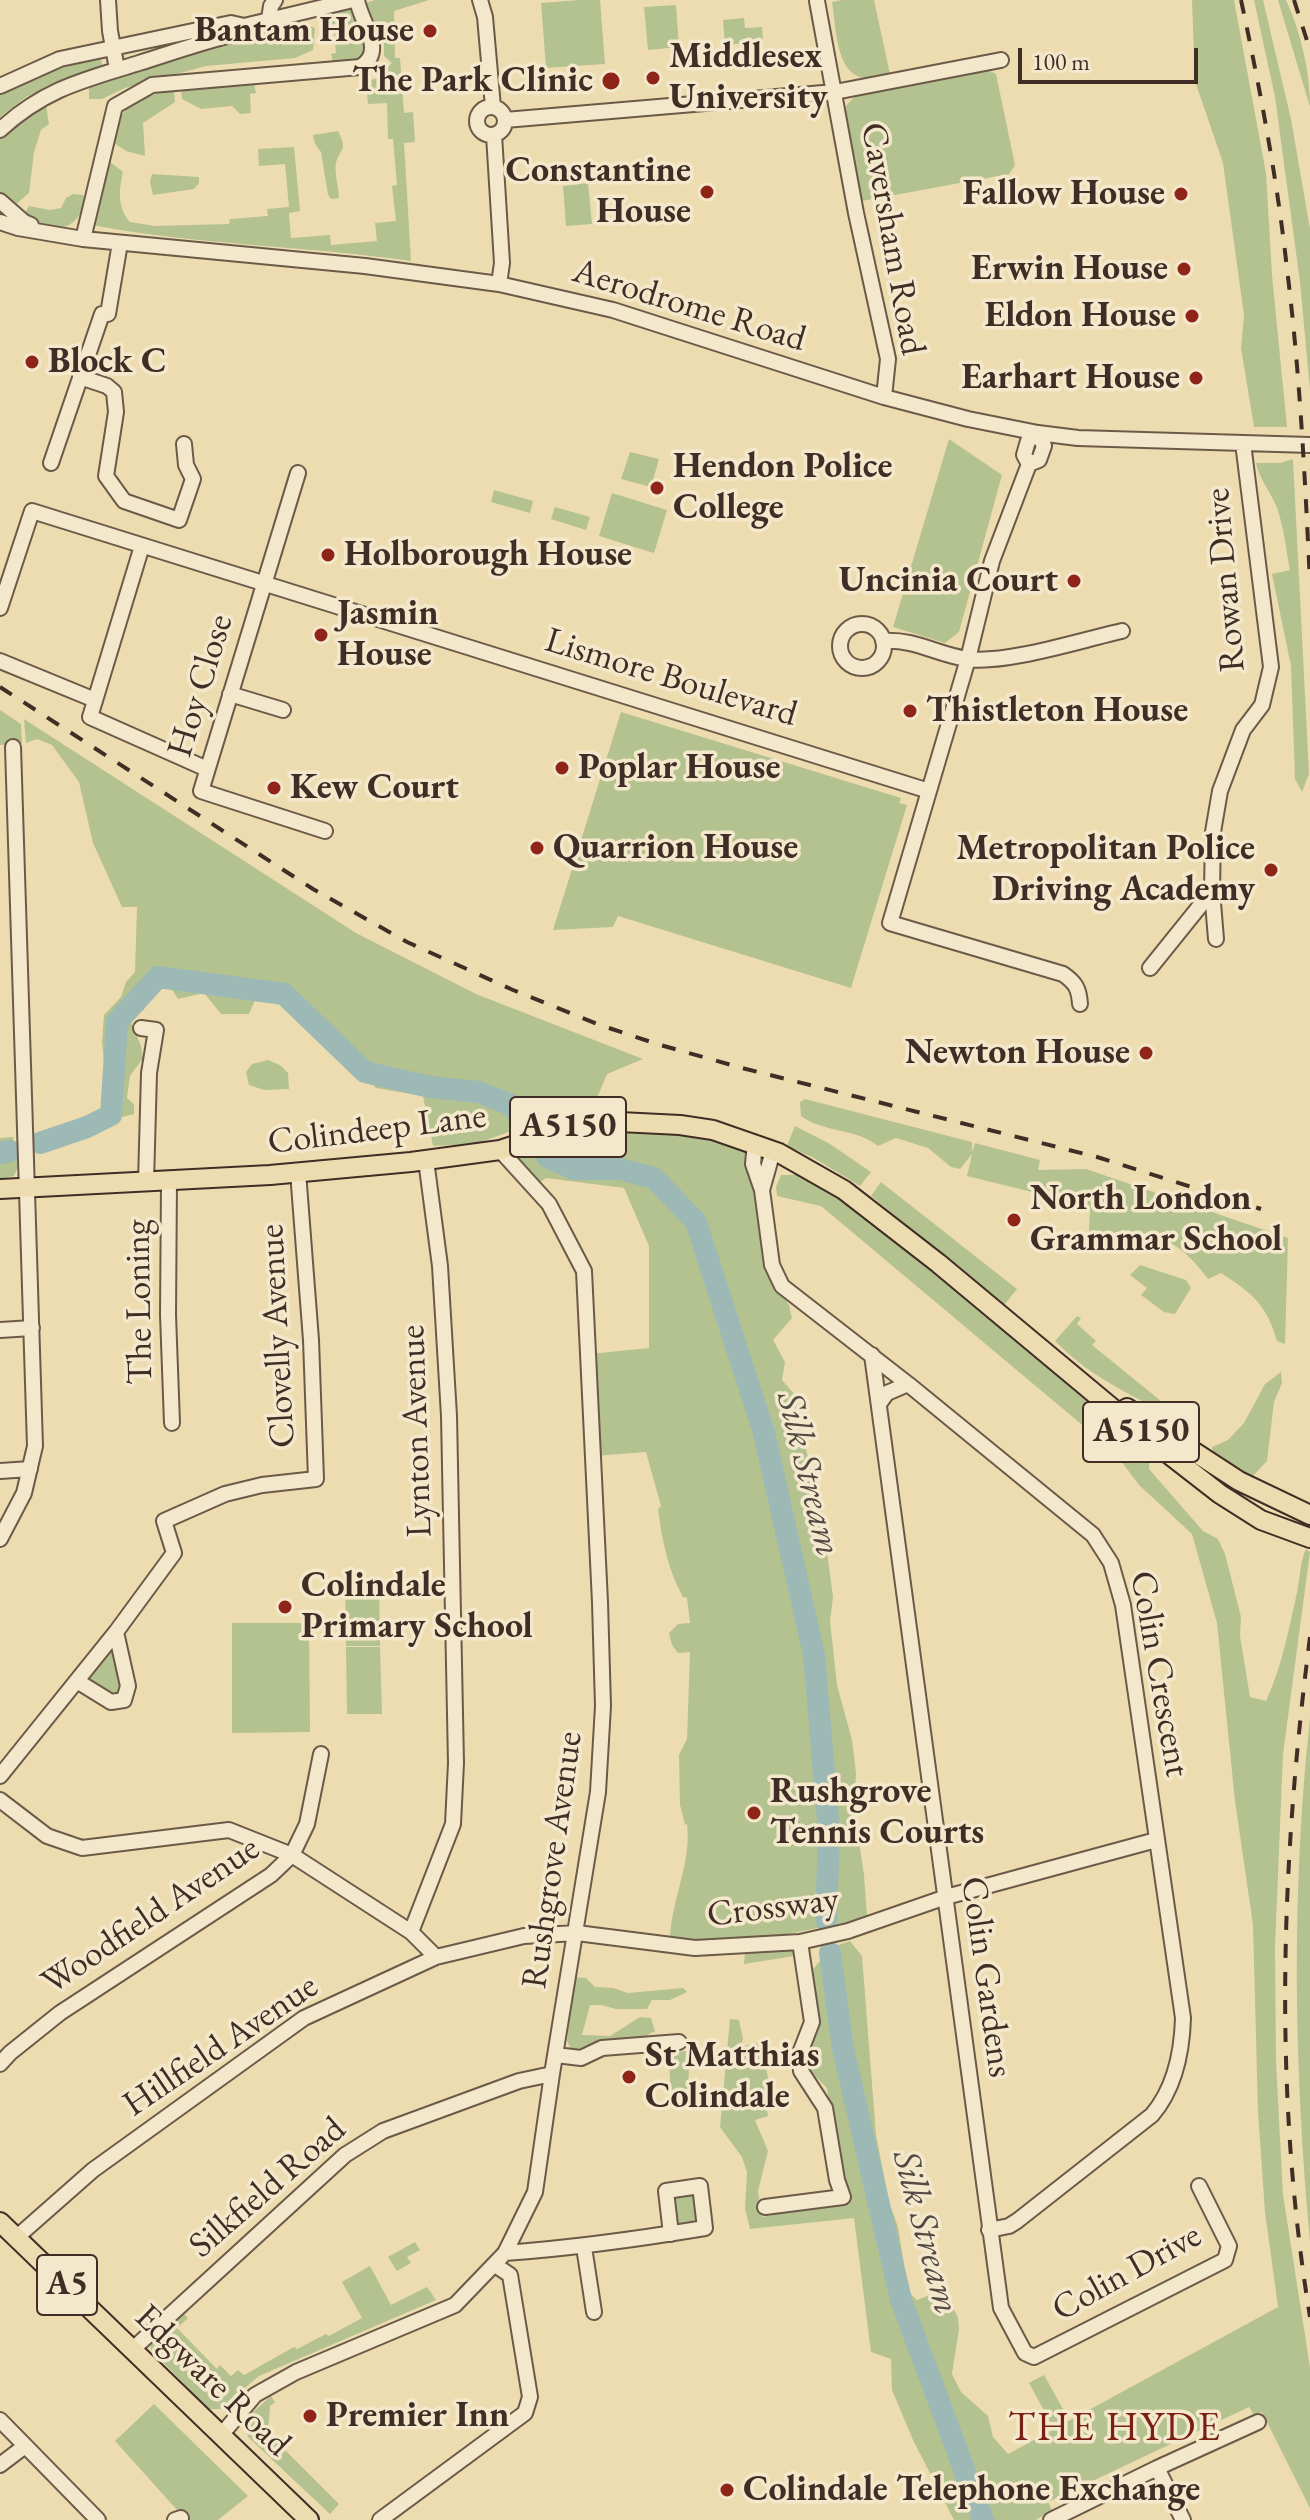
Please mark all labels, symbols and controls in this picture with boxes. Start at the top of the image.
place label: Bantam House [194,9,414,53]
marker: Bantam House [421,22,439,40]
scale bar [1022,32,1202,82]
place label: Middlesex University [669,35,827,120]
text: 100 m [1032,46,1090,77]
place label: The Park Clinic [352,59,593,103]
marker: Middlesex University [644,69,662,87]
marker: The Park Clinic [600,70,622,92]
street label: Caversham Road [850,119,934,359]
place label: Constantine House [505,149,691,234]
place label: Fallow House [963,172,1165,216]
marker: Constantine House [698,183,716,201]
marker: Fallow House [1172,185,1190,203]
place label: Erwin House [971,247,1168,291]
street label: Aerodrome Road [567,250,811,362]
marker: Erwin House [1175,260,1193,278]
place label: Eldon House [985,294,1176,338]
marker: Eldon House [1183,307,1201,325]
place label: Block C [48,340,167,384]
marker: Block C [23,353,41,371]
place label: Earhart House [961,356,1180,400]
marker: Earhart House [1187,369,1205,387]
place label: Hendon Police College [673,445,892,530]
marker: Hendon Police College [648,479,666,497]
street label: Rowan Drive [1196,486,1256,674]
place label: Holborough House [344,533,632,577]
marker: Holborough House [319,546,337,564]
place label: Uncinia Court [839,559,1058,603]
marker: Uncinia Court [1065,572,1083,590]
place label: Jasmin House [337,592,439,677]
street label: Hoy Close [159,610,243,762]
street label: Lismore Boulevard [540,619,802,737]
marker: Jasmin House [312,626,330,644]
place label: Thistleton House [926,689,1188,733]
marker: Thistleton House [901,702,919,720]
place label: Poplar House [578,746,780,790]
marker: Poplar House [553,759,571,777]
place label: Kew Court [290,766,459,810]
marker: Kew Court [265,779,283,797]
place label: Quarrion House [553,826,798,870]
place label: Metropolitan Police Driving Academy [956,827,1255,912]
marker: Quarrion House [528,839,546,857]
marker: Metropolitan Police Driving Academy [1262,861,1280,879]
place label: Newton House [905,1031,1130,1075]
marker: Newton House [1137,1044,1155,1062]
street label: Colindeep Lane [265,1095,489,1165]
road number: A5150 [510,1097,626,1157]
place label: North London Grammar School [1030,1177,1282,1262]
marker: North London Grammar School [1005,1211,1023,1229]
street label: The Loning [117,1219,163,1385]
street label: Clovelly Avenue [251,1223,305,1449]
street label: Lynton Avenue [392,1324,442,1538]
water label: Silk Stream [766,1387,850,1561]
road number: A5150 [1083,1402,1199,1462]
place label: Colindale Primary School [301,1564,533,1649]
street label: Colin Crescent [1120,1568,1198,1780]
marker: Colindale Primary School [276,1598,294,1616]
street label: Rushgrove Avenue [514,1729,592,1991]
place label: Rushgrove Tennis Courts [770,1770,984,1855]
marker: Rushgrove Tennis Courts [745,1804,763,1822]
street label: Woodfield Avenue [34,1827,268,2005]
street label: Colin Gardens [951,1874,1021,2080]
street label: Crossway [705,1878,841,1938]
street label: Hillfield Avenue [116,1965,326,2127]
place label: St Matthias Colindale [645,2034,819,2119]
marker: St Matthias Colindale [620,2068,638,2086]
street label: Silkfield Road [181,2108,355,2268]
water label: Silk Stream [881,2145,969,2319]
street label: Colin Drive [1045,2214,1209,2332]
road number: A5 [37,2255,97,2315]
street label: Edgware Road [125,2296,299,2466]
place label: Premier Inn [326,2394,509,2438]
district label: THE HYDE [1008,2405,1222,2453]
marker: Premier Inn [301,2407,319,2425]
place label: Colindale Telephone Exchange [743,2468,1200,2512]
marker: Colindale Telephone Exchange [718,2481,736,2499]

